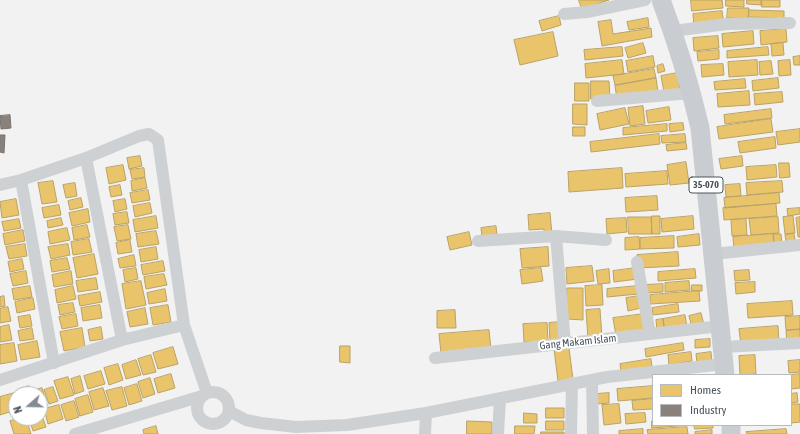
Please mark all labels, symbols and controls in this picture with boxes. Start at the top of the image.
road number: 35-070 [689,177,723,193]
street label: Gang Makam Islam [539,331,617,353]
legend [652,374,792,426]
text: Homes [690,383,721,397]
north arrow [8,386,48,426]
text: Industry [690,403,727,417]
text: N [11,405,24,415]

